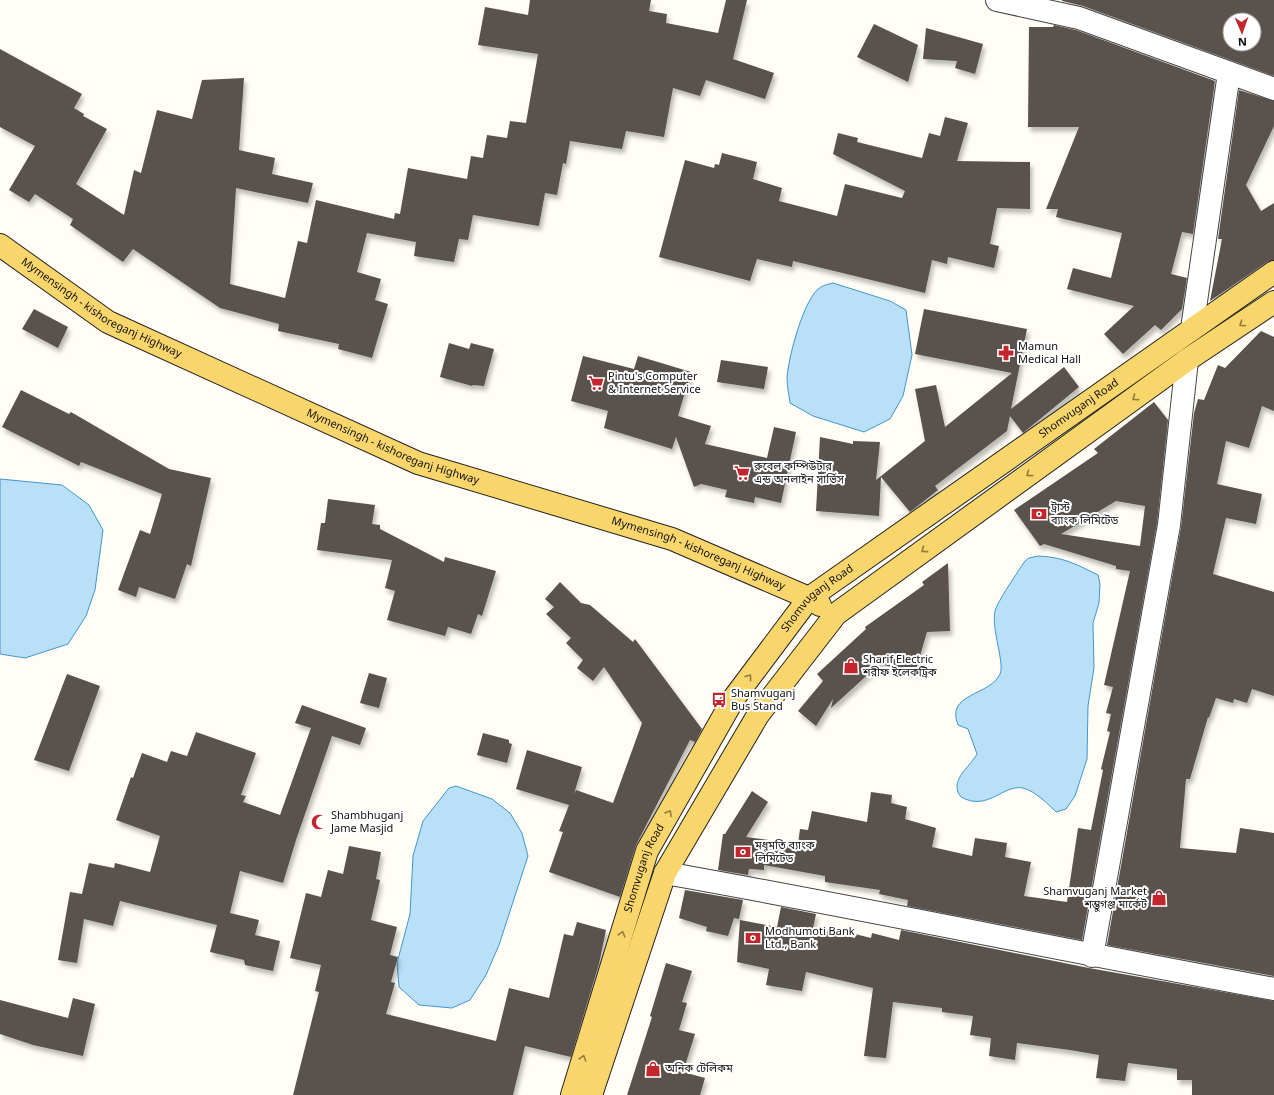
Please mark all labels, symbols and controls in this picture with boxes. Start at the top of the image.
north arrow [1222,12,1262,52]
text: N [1238,34,1247,48]
street label: Mymensingh - kishoreganj Highway [18,255,184,362]
one-way arrow [1239,319,1246,326]
place label: Mamun Medical Hall [1018,340,1081,367]
pharmacy icon: Mamun Medical Hall [997,344,1015,362]
place label: Pintu's Computer & Internet Service [608,370,701,397]
supermarket icon: Pintu's Computer & Internet Service [587,374,605,392]
street label: Shomvuganj Road [1036,376,1122,441]
one-way arrow [1132,393,1139,400]
street label: Mymensingh - kishoreganj Highway [304,406,481,488]
place label: রুবেল কম্পিউটার এন্ড অনলাইন সার্ভিস [753,460,844,487]
supermarket icon: রুবেল কম্পিউটার এন্ড অনলাইন সার্ভিস [733,464,751,482]
one-way arrow [1026,469,1033,477]
place label: ট্রাস্ট ব্যাংক লিমিটেড [1050,501,1119,528]
bank icon: ট্রাস্ট ব্যাংক লিমিটেড [1030,505,1048,523]
street label: Mymensingh - kishoreganj Highway [610,514,787,594]
one-way arrow [921,545,928,553]
street label: Shomvuganj Road [779,562,856,635]
place label: Sharif Electric শরীফ ইলেকট্রিক [862,653,937,680]
shop icon: Sharif Electric শরীফ ইলেকট্রিক [842,657,860,675]
one-way arrow [745,675,752,682]
place label: Shamvuganj Bus Stand [731,687,795,714]
bus stop icon: Shamvuganj Bus Stand [710,691,728,709]
place label: Shambhuganj Jame Masjid [330,809,403,836]
one-way arrow [664,810,671,817]
mosque icon: Shambhuganj Jame Masjid [310,813,328,831]
street label: Shomvuganj Road [621,822,668,915]
place label: মধুমতি ব্যাংক লিমিটেড [754,839,815,866]
bank icon: মধুমতি ব্যাংক লিমিটেড [734,843,752,861]
place label: Shamvuganj Market শম্ভুগঞ্জ মার্কেট [1043,885,1148,912]
shop icon: Shamvuganj Market শম্ভুগঞ্জ মার্কেট [1150,889,1168,907]
place label: Modhumoti Bank Ltd., Bank [765,925,855,952]
bank icon: Modhumoti Bank Ltd., Bank [744,929,762,947]
one-way arrow [617,930,626,937]
one-way arrow [578,1054,587,1061]
shop icon: অনিক টেলিকম [644,1060,662,1078]
place label: অনিক টেলিকম [664,1062,733,1076]

